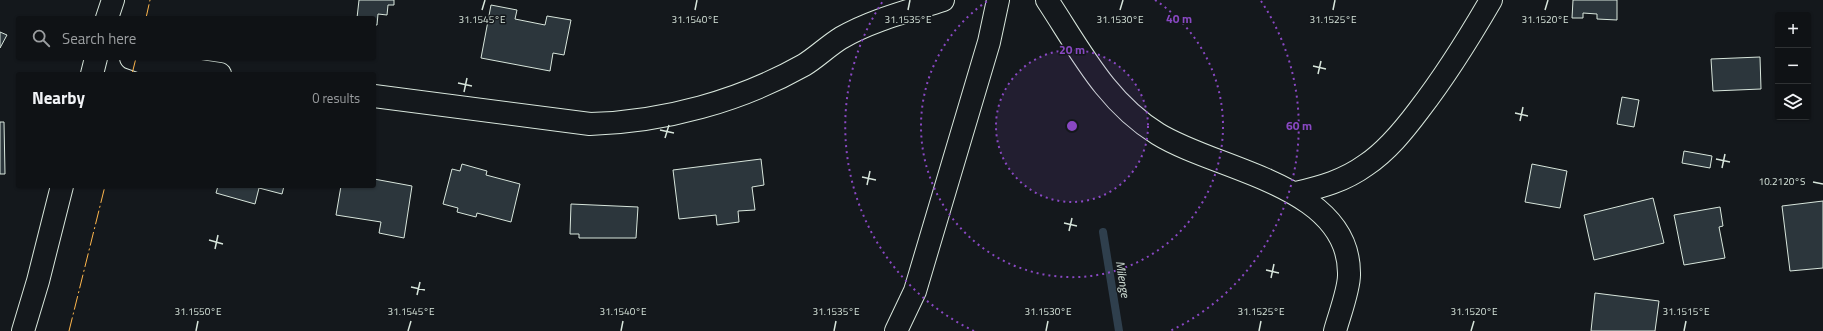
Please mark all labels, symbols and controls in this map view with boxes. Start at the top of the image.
text: 40 m [1166,9,1192,28]
text: 31.1545°E [459,12,506,27]
text: 31.1540°E [672,12,719,27]
text: 31.1535°E [885,12,932,27]
text: 31.1530°E [1097,12,1144,27]
text: 31.1525°E [1310,12,1357,27]
text: 31.1520°E [1522,12,1569,27]
map controls [1775,12,1811,120]
button: + [1775,12,1811,48]
search box [16,16,376,60]
icon: search [30,27,52,49]
text: Search here [62,27,136,50]
text: 20 m [1059,40,1085,59]
button: − [1775,48,1811,84]
button: layers [1775,84,1811,120]
text: Nearby [32,85,85,111]
text: 0 results [312,88,360,108]
text: 60 m [1286,116,1312,135]
centre of rings [1065,119,1079,133]
text: 10.2120°S [1759,174,1805,189]
water label: Milenge [1111,259,1136,300]
text: 31.1550°E [175,304,222,319]
text: 31.1545°E [388,304,435,319]
text: 31.1540°E [600,304,647,319]
text: 31.1535°E [813,304,860,319]
text: 31.1530°E [1025,304,1072,319]
text: 31.1525°E [1238,304,1285,319]
text: 31.1520°E [1451,304,1498,319]
text: 31.1515°E [1663,304,1710,319]

